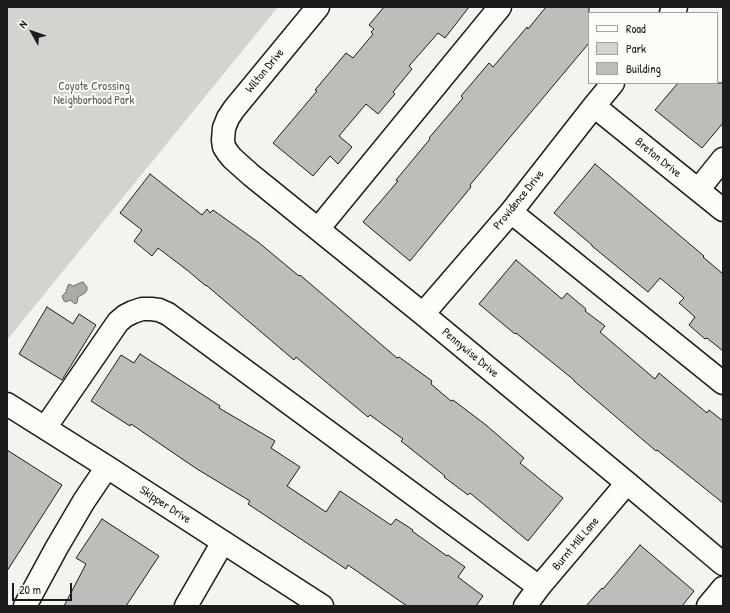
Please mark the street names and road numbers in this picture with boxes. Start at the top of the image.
street label: Wilton Drive [243,46,287,96]
street label: Breton Drive [632,135,684,181]
street label: Providence Drive [491,167,547,233]
street label: Pennywise Drive [439,325,501,381]
street label: Skipper Drive [137,483,193,527]
street label: Burnt Mill Lane [550,514,602,574]

